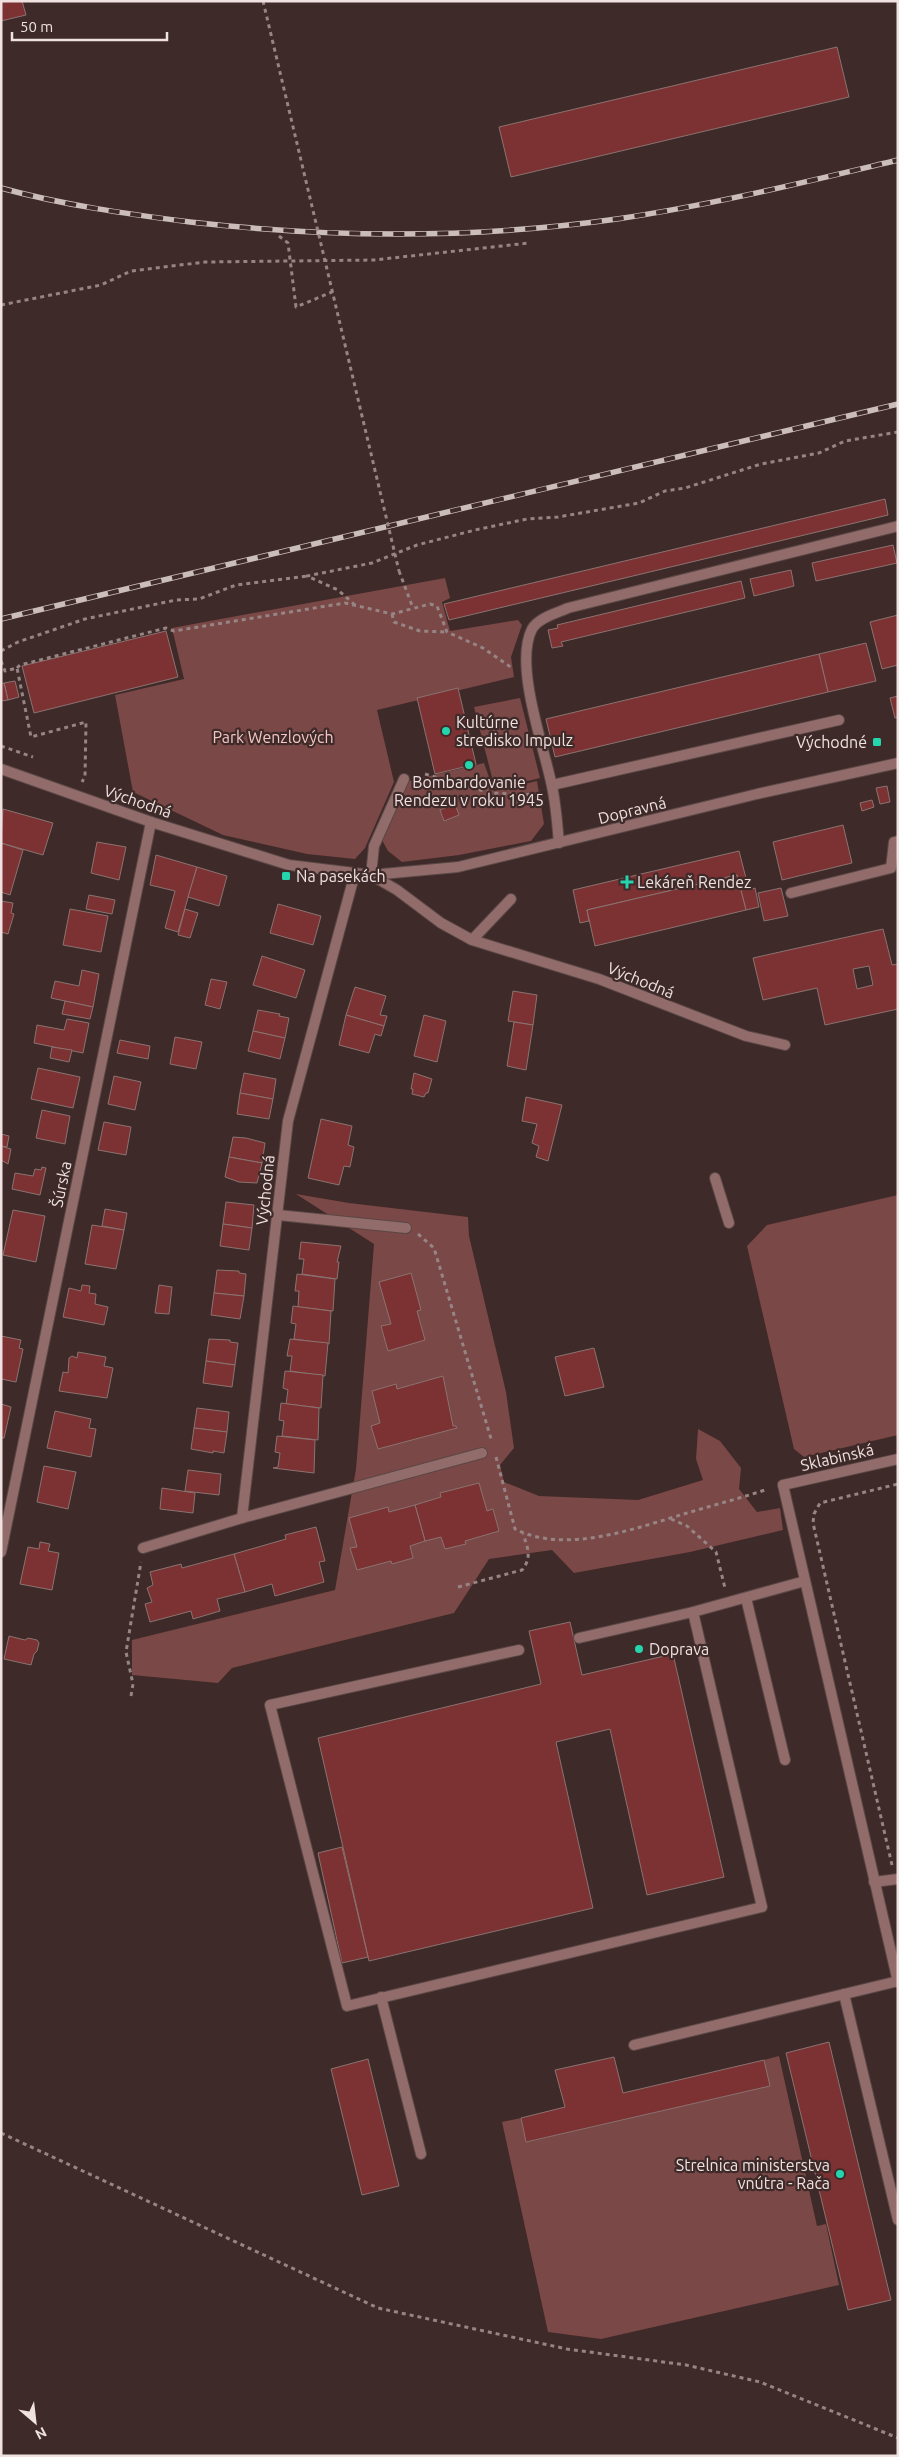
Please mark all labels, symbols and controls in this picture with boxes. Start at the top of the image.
scale bar [12,10,168,42]
text: 50 m [20,18,53,35]
place label: Kultúrne stredisko Impulz [456,713,573,749]
marker: Kultúrne stredisko Impulz [440,725,452,737]
park label: Park Wenzlových [212,728,334,746]
place label: Východné [796,733,867,751]
marker: Východné [871,736,883,748]
marker: Bombardovanie Rendezu v roku 1945 [463,759,475,771]
place label: Bombardovanie Rendezu v roku 1945 [394,773,544,809]
street label: Východná [102,781,174,821]
street label: Dopravná [596,793,668,827]
place label: Na pasekách [296,867,386,885]
marker: Na pasekách [280,870,292,882]
place label: Lekáreň Rendez [637,873,751,891]
marker: Lekáreň Rendez [621,876,633,888]
street label: Východná [605,958,677,1002]
street label: Východná [252,1154,278,1226]
street label: Šúrska [46,1159,75,1209]
street label: Sklabinská [799,1440,875,1474]
place label: Doprava [649,1640,709,1658]
marker: Doprava [633,1643,645,1655]
place label: Strelnica ministerstva vnútra - Rača [676,2156,830,2192]
marker: Strelnica ministerstva vnútra - Rača [834,2168,846,2180]
north arrow [10,2397,60,2447]
text: N [33,2424,49,2443]

